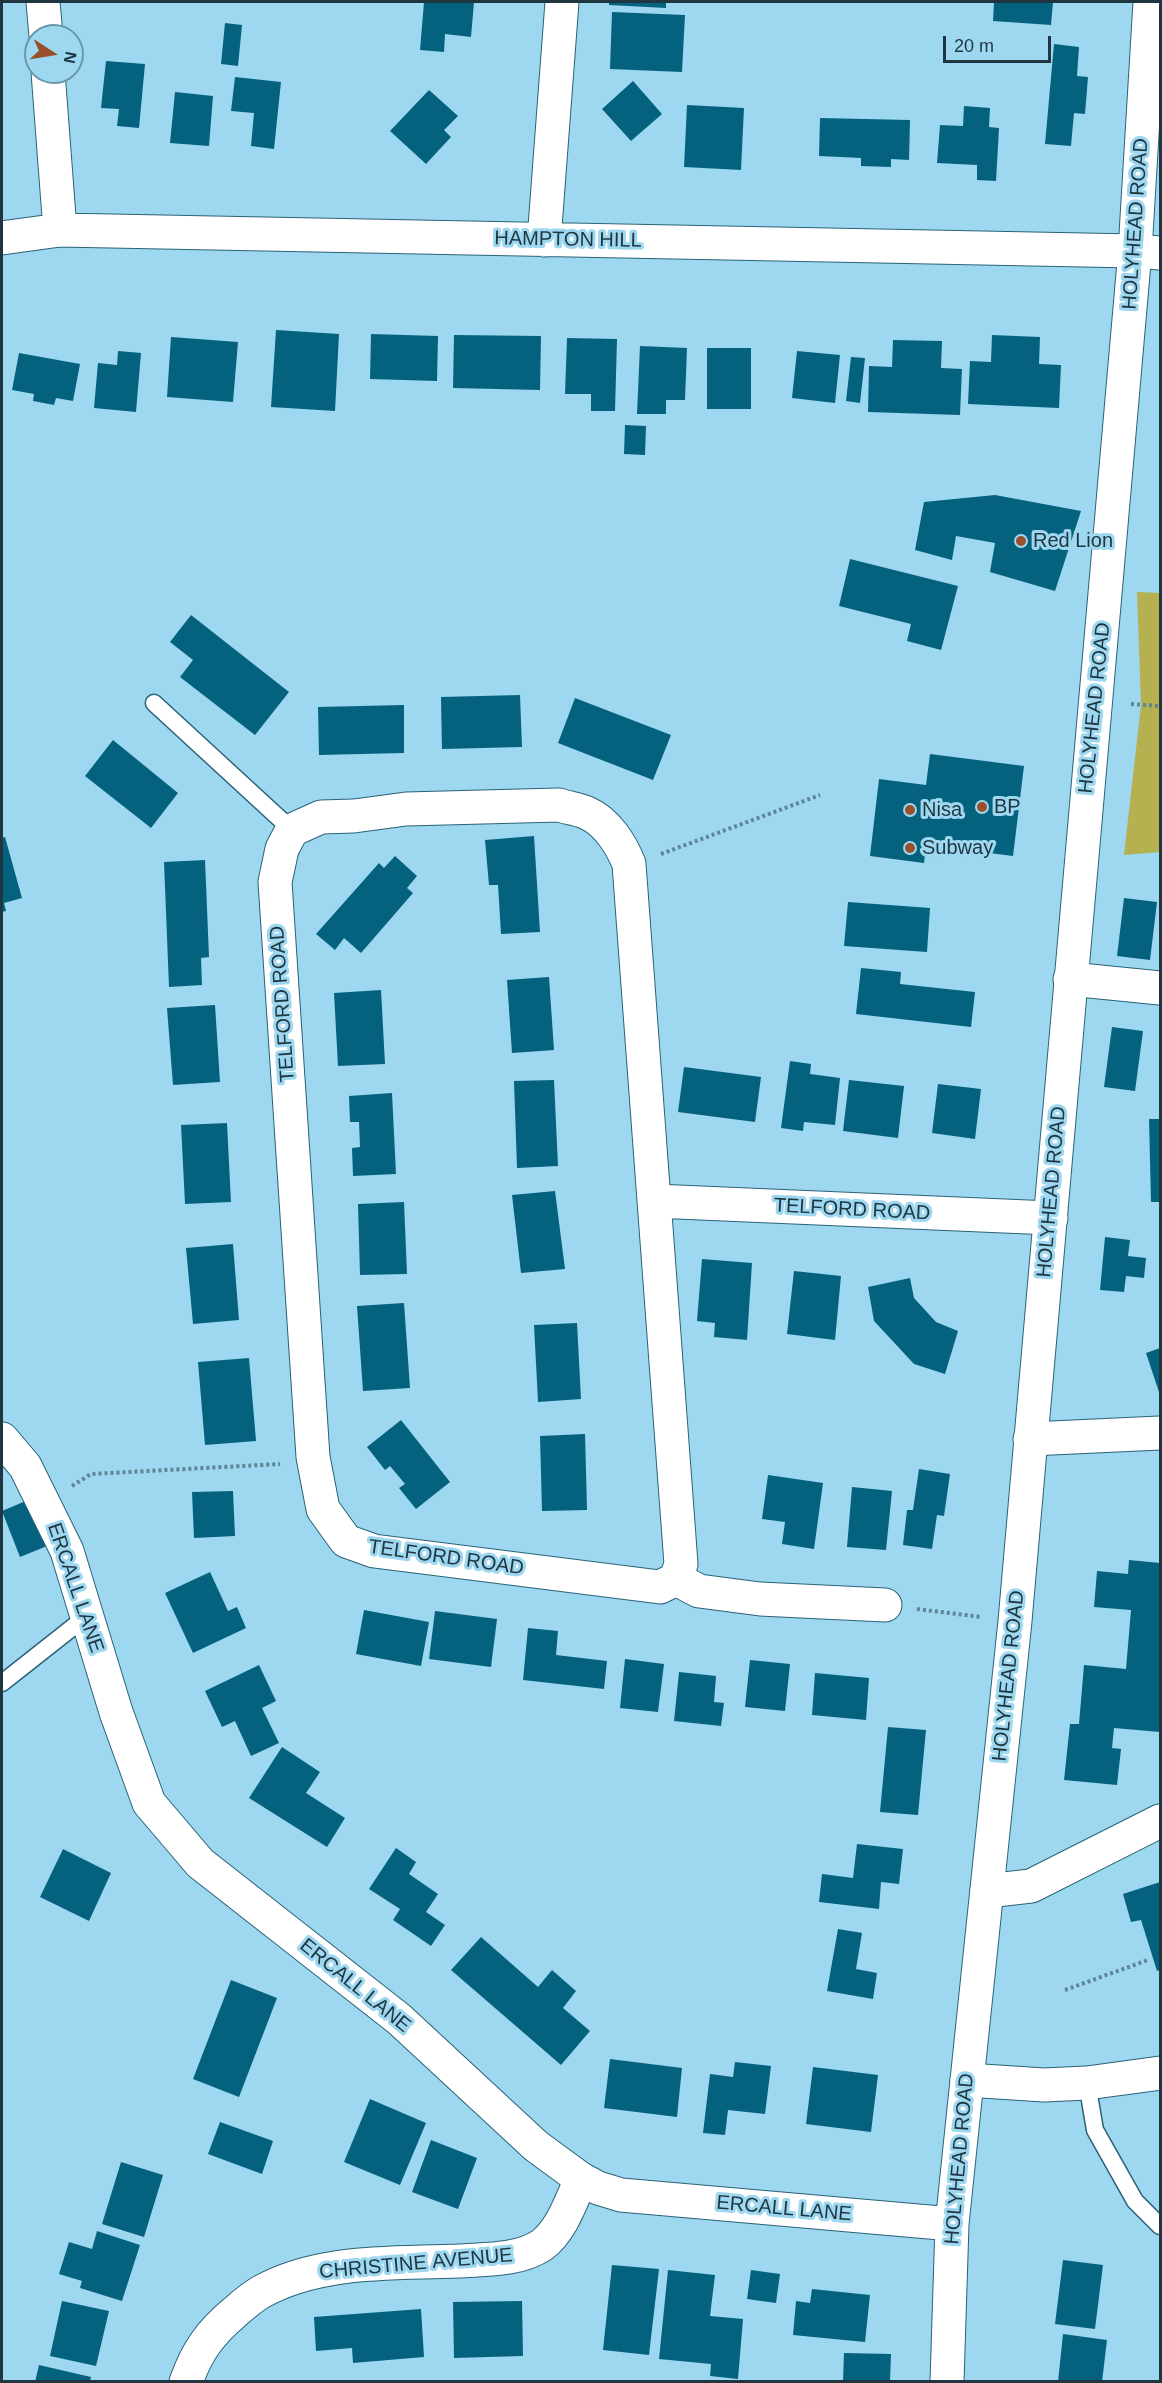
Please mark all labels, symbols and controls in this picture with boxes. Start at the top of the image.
north arrow [24,24,84,84]
scale bar [946,24,1054,62]
text: 20 m [954,36,994,56]
text: N [61,50,80,65]
street label: HOLYHEAD ROAD [1118,137,1154,311]
street label: HAMPTON HILL [494,227,642,253]
place label: Red Lion [1033,529,1113,553]
marker: Red Lion [1014,534,1028,548]
street label: HOLYHEAD ROAD [1074,621,1116,795]
place label: BP [994,795,1021,819]
place label: Nisa [922,798,962,822]
marker: BP [975,800,989,814]
marker: Nisa [903,803,917,817]
place label: Subway [922,836,993,860]
marker: Subway [903,841,917,855]
street label: TELFORD ROAD [266,925,300,1083]
street label: HOLYHEAD ROAD [1033,1105,1071,1279]
street label: TELFORD ROAD [773,1194,931,1226]
street label: ERCALL LANE [42,1520,108,1656]
street label: TELFORD ROAD [367,1535,525,1581]
street label: HOLYHEAD ROAD [988,1589,1030,1763]
street label: ERCALL LANE [295,1934,415,2038]
street label: HOLYHEAD ROAD [941,2072,979,2246]
street label: ERCALL LANE [715,2191,853,2227]
street label: CHRISTINE AVENUE [318,2244,514,2284]

